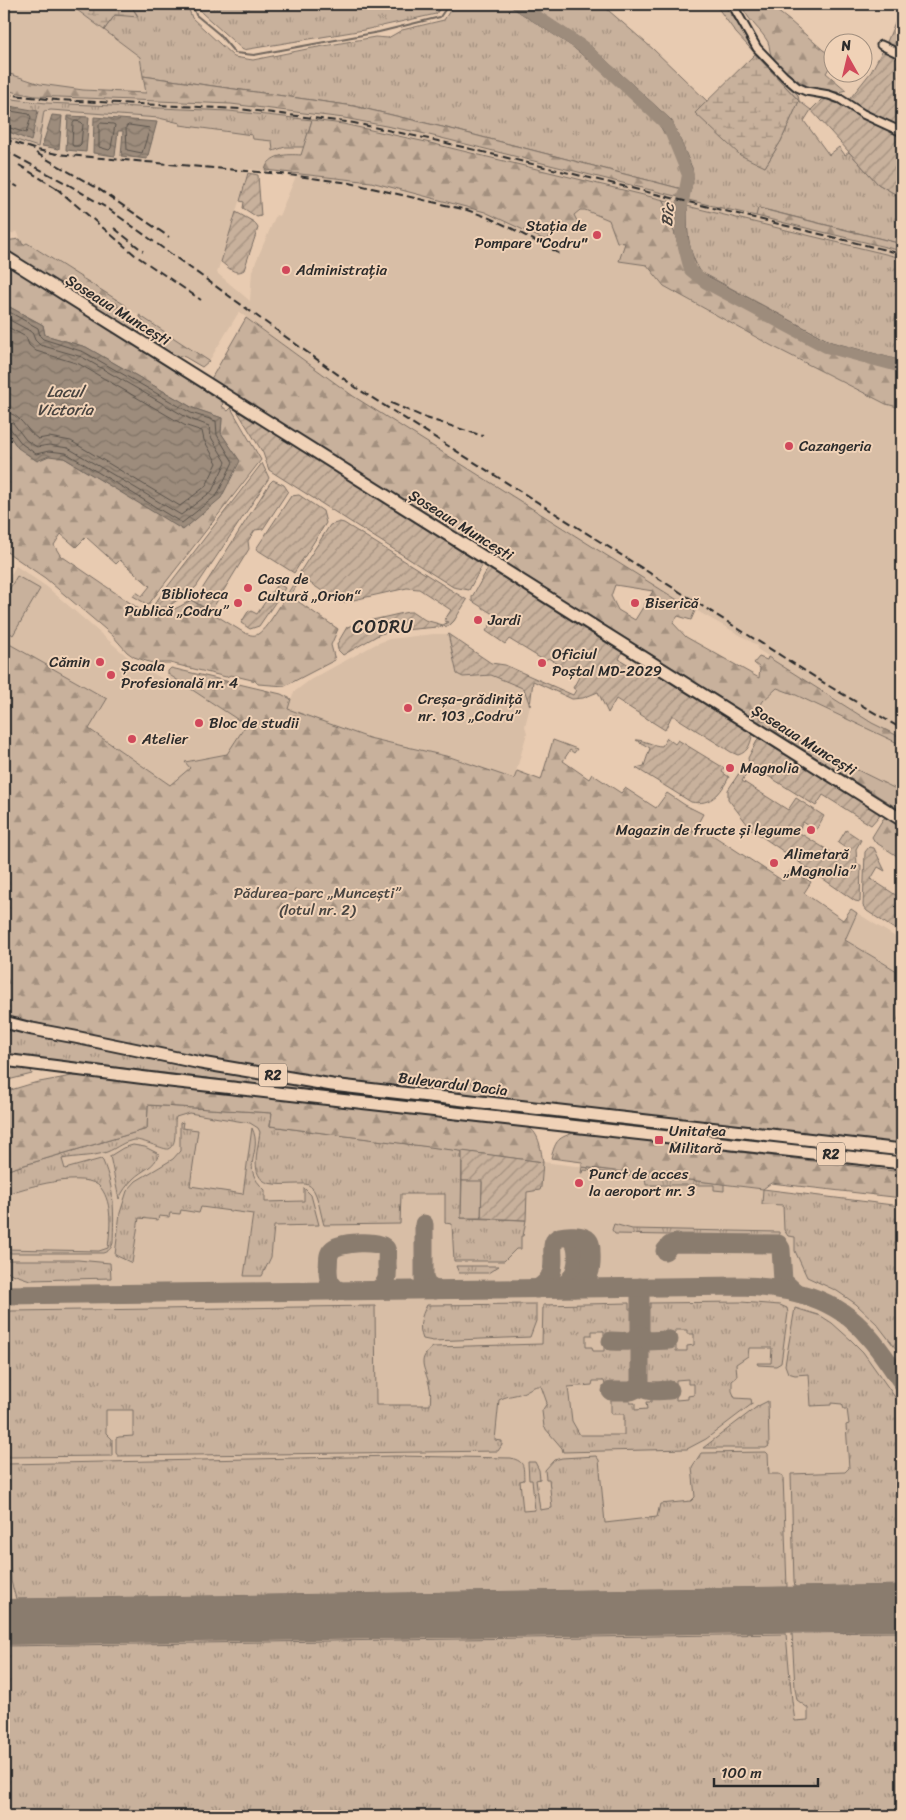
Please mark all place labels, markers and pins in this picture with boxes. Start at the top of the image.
place label: Stația de Pompare "Codru" [475,213,588,256]
marker: Stația de Pompare "Codru" [591,229,603,241]
place label: Administrația [295,257,388,283]
marker: Administrația [280,264,292,276]
place label: Cazangeria [799,433,872,459]
marker: Cazangeria [783,440,795,452]
place label: Casa de Cultură „Orion“ [258,566,362,609]
place label: Biblioteca Publică „Codru” [125,581,230,624]
marker: Casa de Cultură „Orion“ [242,582,254,594]
place label: Biserică [645,590,699,616]
marker: Biblioteca Publică „Codru” [232,597,244,609]
marker: Biserică [629,597,641,609]
place label: Jardi [487,607,522,633]
marker: Jardi [472,614,484,626]
place label: Oficiul Poștal MD-2029 [552,641,662,684]
place label: Cămin [49,649,90,675]
place label: Școala Profesională nr. 4 [121,653,238,696]
marker: Cămin [94,656,106,668]
marker: Oficiul Poștal MD-2029 [536,657,548,669]
marker: Școala Profesională nr. 4 [105,669,117,681]
place label: Creșa-grădiniță nr. 103 „Codru” [418,686,523,729]
marker: Creșa-grădiniță nr. 103 „Codru” [402,702,414,714]
place label: Bloc de studii [209,710,300,736]
marker: Bloc de studii [193,717,205,729]
place label: Atelier [141,726,189,752]
marker: Atelier [126,733,138,745]
place label: Magnolia [740,755,799,781]
marker: Magnolia [724,762,736,774]
place label: Magazin de fructe și legume [616,817,801,843]
marker: Magazin de fructe și legume [805,824,817,836]
place label: Alimetară „Magnolia” [783,841,857,884]
marker: Alimetară „Magnolia” [768,857,780,869]
place label: Unitatea Militară [669,1118,727,1161]
marker: Unitatea Militară [653,1134,665,1146]
place label: Punct de acces la aeroport nr. 3 [589,1161,695,1204]
marker: Punct de acces la aeroport nr. 3 [573,1177,585,1189]

